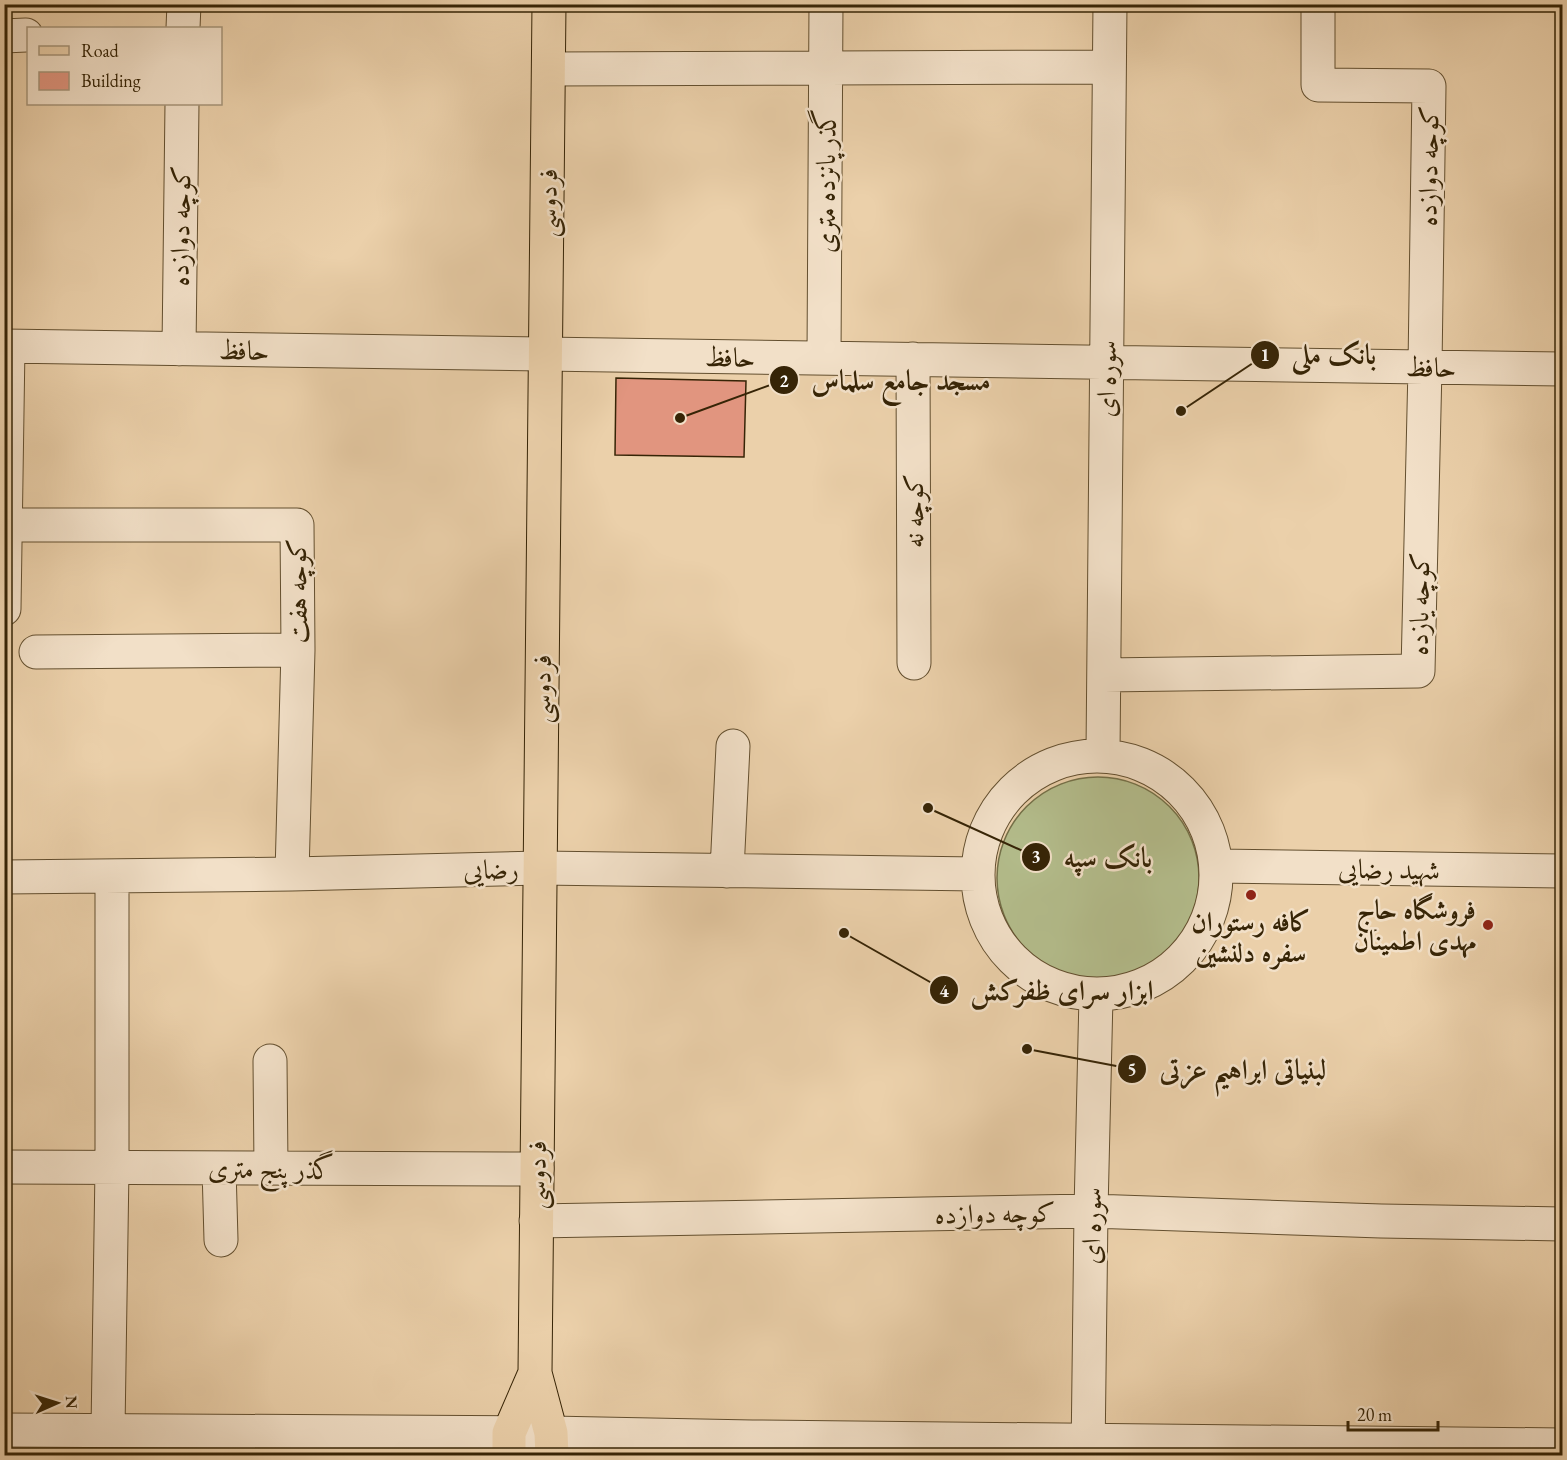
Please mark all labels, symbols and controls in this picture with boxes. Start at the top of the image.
legend [27,27,222,105]
text: Road [81,39,120,62]
text: Building [81,69,141,92]
street label: کوچه دوازده [1409,105,1448,227]
street label: گذر پانزده متری [807,109,845,253]
street label: کوچه دوازده [161,165,200,287]
street label: فردوسی [529,168,567,238]
street label: حافظ [218,332,270,368]
callout: بانک ملی [1250,332,1388,378]
text: بانک ملی [1291,336,1376,376]
street label: حافظ [704,339,756,375]
street label: سوره ای [1088,340,1124,418]
text: 1 [1260,343,1270,366]
street label: حافظ [1405,349,1457,385]
callout: مسجد جامع سلماس [769,357,1002,403]
text: مسجد جامع سلماس [811,362,991,407]
text: 2 [779,369,789,392]
street label: کوچه نه [896,474,932,548]
street label: کوچه هفت [279,538,316,644]
street label: کوچه یازده [1401,552,1438,656]
street label: فردوسی [523,654,561,724]
callout: بانک سپه [1021,834,1164,880]
text: بانک سپه [1064,839,1152,877]
text: 3 [1031,845,1041,868]
street label: رضایی [463,851,519,888]
street label: شهید رضایی [1338,851,1440,888]
marker: کافه رستوران سفره دلنشین [1244,888,1258,902]
place label: فروشگاه حاج مهدی اطمینان [1354,892,1477,959]
place label: کافه رستوران سفره دلنشین [1191,904,1311,970]
marker: فروشگاه حاج مهدی اطمینان [1481,918,1495,932]
callout: ابزار سرای ظفرکش [929,967,1166,1013]
text: ابزار سرای ظفرکش [970,972,1154,1010]
text: 4 [939,979,949,1002]
callout: لبنیاتی ابراهیم عزتی [1117,1046,1338,1092]
text: لبنیاتی ابراهیم عزتی [1159,1051,1326,1097]
text: 5 [1127,1058,1137,1081]
street label: فردوسی [518,1140,556,1210]
street label: گذر پنج متری [208,1150,334,1193]
street label: سوره ای [1073,1187,1109,1265]
street label: کوچه دوازده [934,1194,1056,1233]
north arrow [27,1373,87,1433]
scale bar [1348,1394,1438,1432]
text: N [61,1395,82,1409]
text: 20 m [1357,1403,1392,1426]

